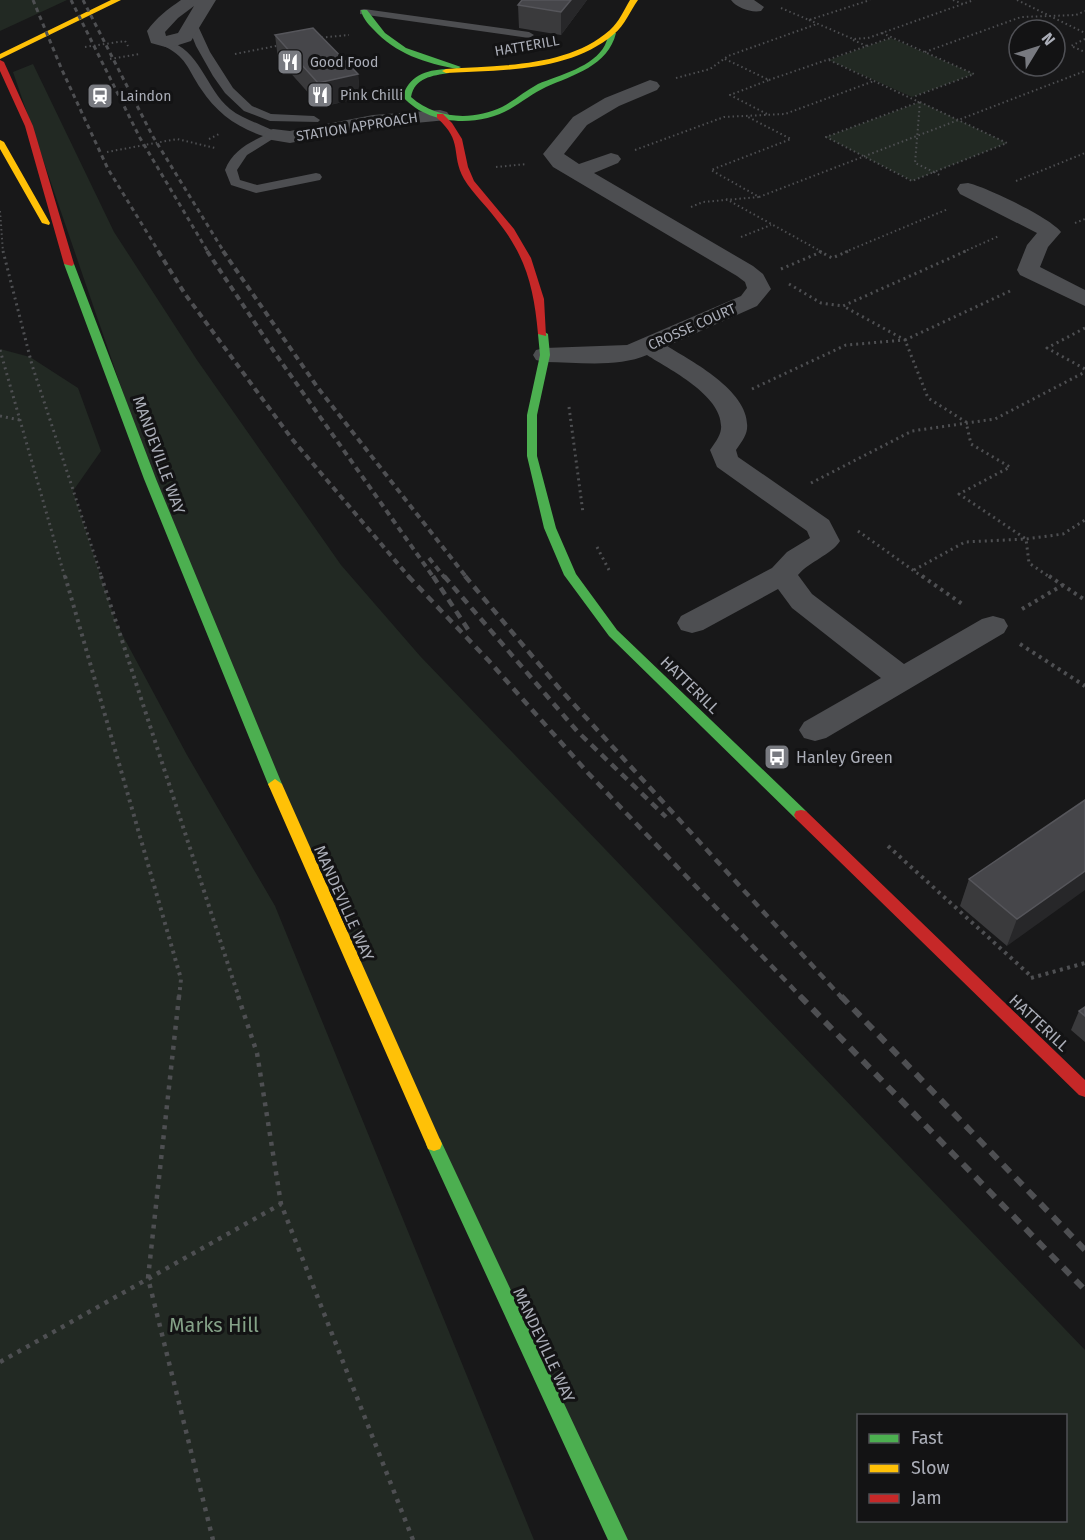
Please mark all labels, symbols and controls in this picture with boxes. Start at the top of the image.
north arrow [1007,18,1067,78]
text: N [1038,29,1059,49]
street label: HATTERILL [493,32,561,60]
restaurant icon: Good Food [275,47,305,77]
place label: Good Food [310,54,378,71]
restaurant icon: Pink Chilli [305,80,335,110]
station icon: Laindon [85,81,115,111]
place label: Pink Chilli [340,87,403,104]
place label: Laindon [120,88,171,105]
street label: STATION APPROACH [295,109,419,145]
street label: CROSSE COURT [646,300,739,354]
street label: MANDEVILLE WAY [129,393,189,517]
street label: HATTERILL [657,652,723,718]
bus stop icon: Hanley Green [762,742,792,772]
place label: Hanley Green [796,748,893,767]
street label: MANDEVILLE WAY [310,842,378,964]
street label: HATTERILL [1005,991,1073,1055]
street label: MANDEVILLE WAY [509,1285,579,1405]
park label: Marks Hill [169,1313,259,1337]
legend [857,1414,1067,1522]
text: Fast [911,1427,944,1449]
text: Slow [911,1457,950,1479]
text: Jam [911,1487,942,1509]

